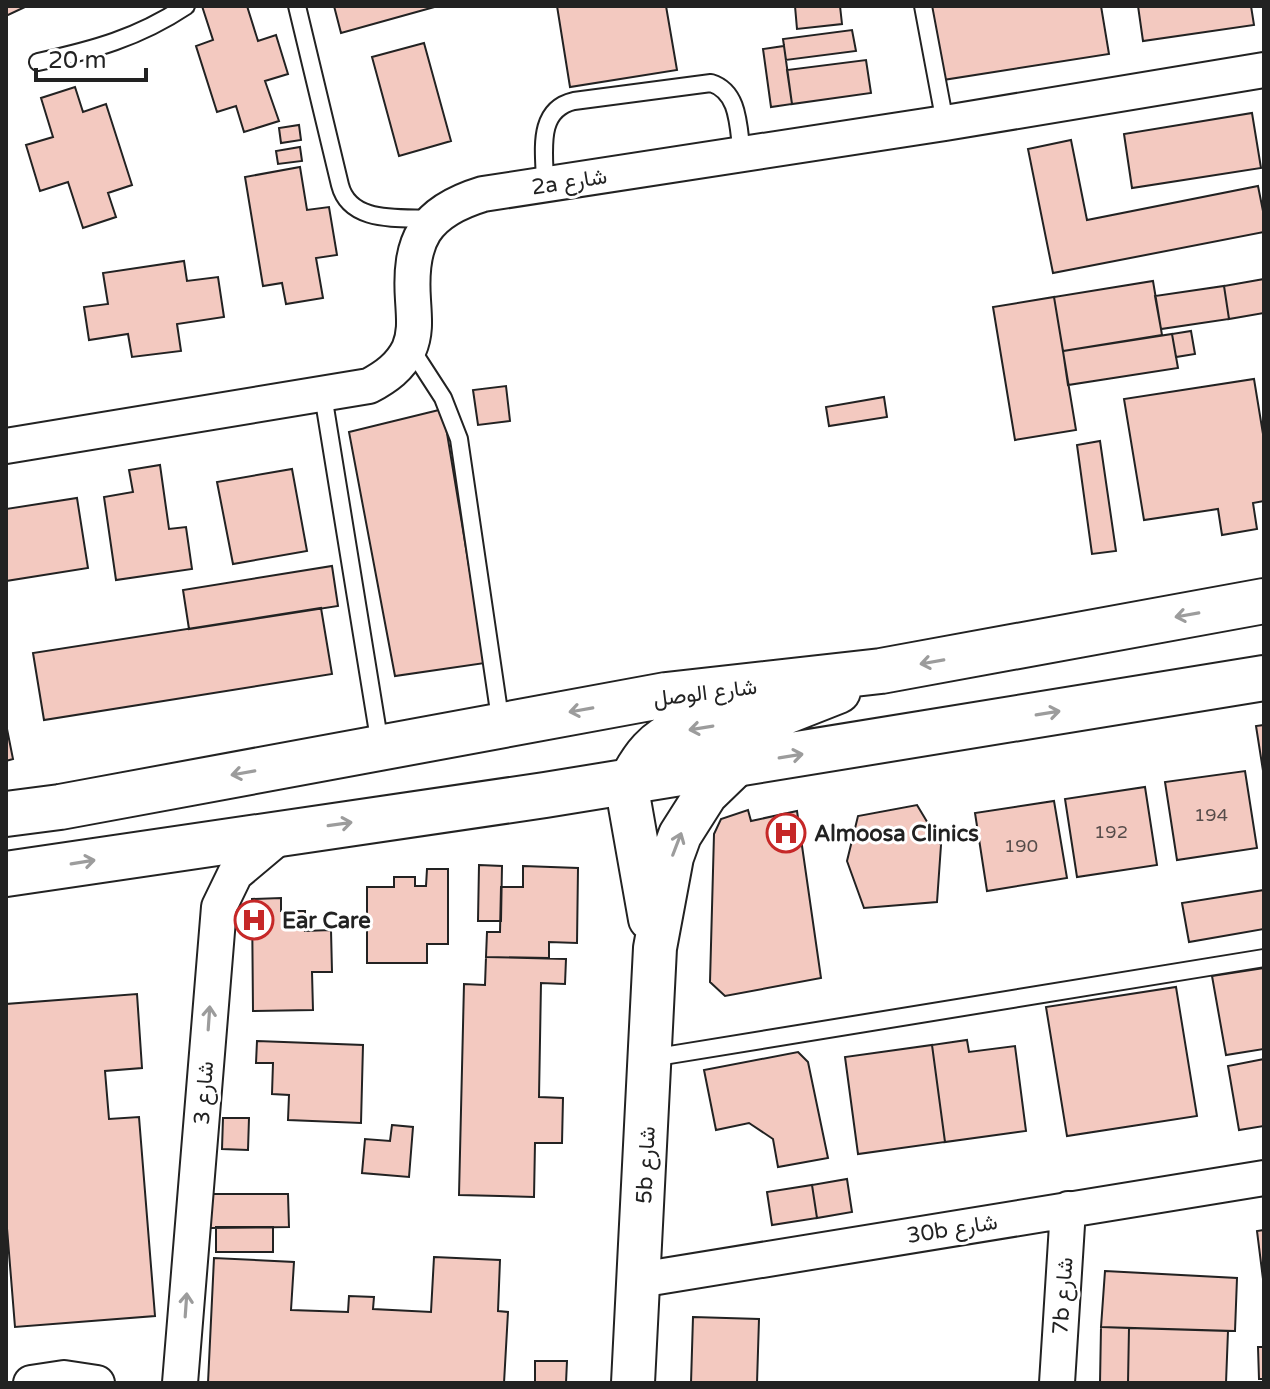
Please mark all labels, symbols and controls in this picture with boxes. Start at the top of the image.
scale bar [36,32,146,82]
text: 20 m [48,46,106,75]
street label: 2a شارع [530,163,609,202]
one-way arrow [1175,609,1201,624]
one-way arrow [919,656,945,671]
street label: شارع الوصل [652,674,759,713]
one-way arrow [569,704,595,719]
one-way arrow [1035,705,1060,720]
one-way arrow [688,721,714,736]
one-way arrow [778,747,803,762]
one-way arrow [231,767,256,782]
house number: 194 [1194,804,1228,826]
hospital icon: Almoosa Clinics [765,812,807,854]
one-way arrow [327,816,352,831]
place label: Almoosa Clinics [814,821,979,847]
house number: 192 [1094,821,1128,843]
one-way arrow [671,832,685,857]
house number: 190 [1004,835,1038,857]
one-way arrow [70,854,95,869]
hospital icon: Ear Care [233,899,275,941]
place label: Ear Care [282,908,371,934]
one-way arrow [202,1005,217,1032]
street label: شارع 3 [189,1060,220,1126]
street label: 5b شارع [631,1126,662,1205]
street label: 30b شارع [905,1209,1000,1250]
street label: 7b شارع [1047,1256,1080,1336]
one-way arrow [179,1292,194,1319]

